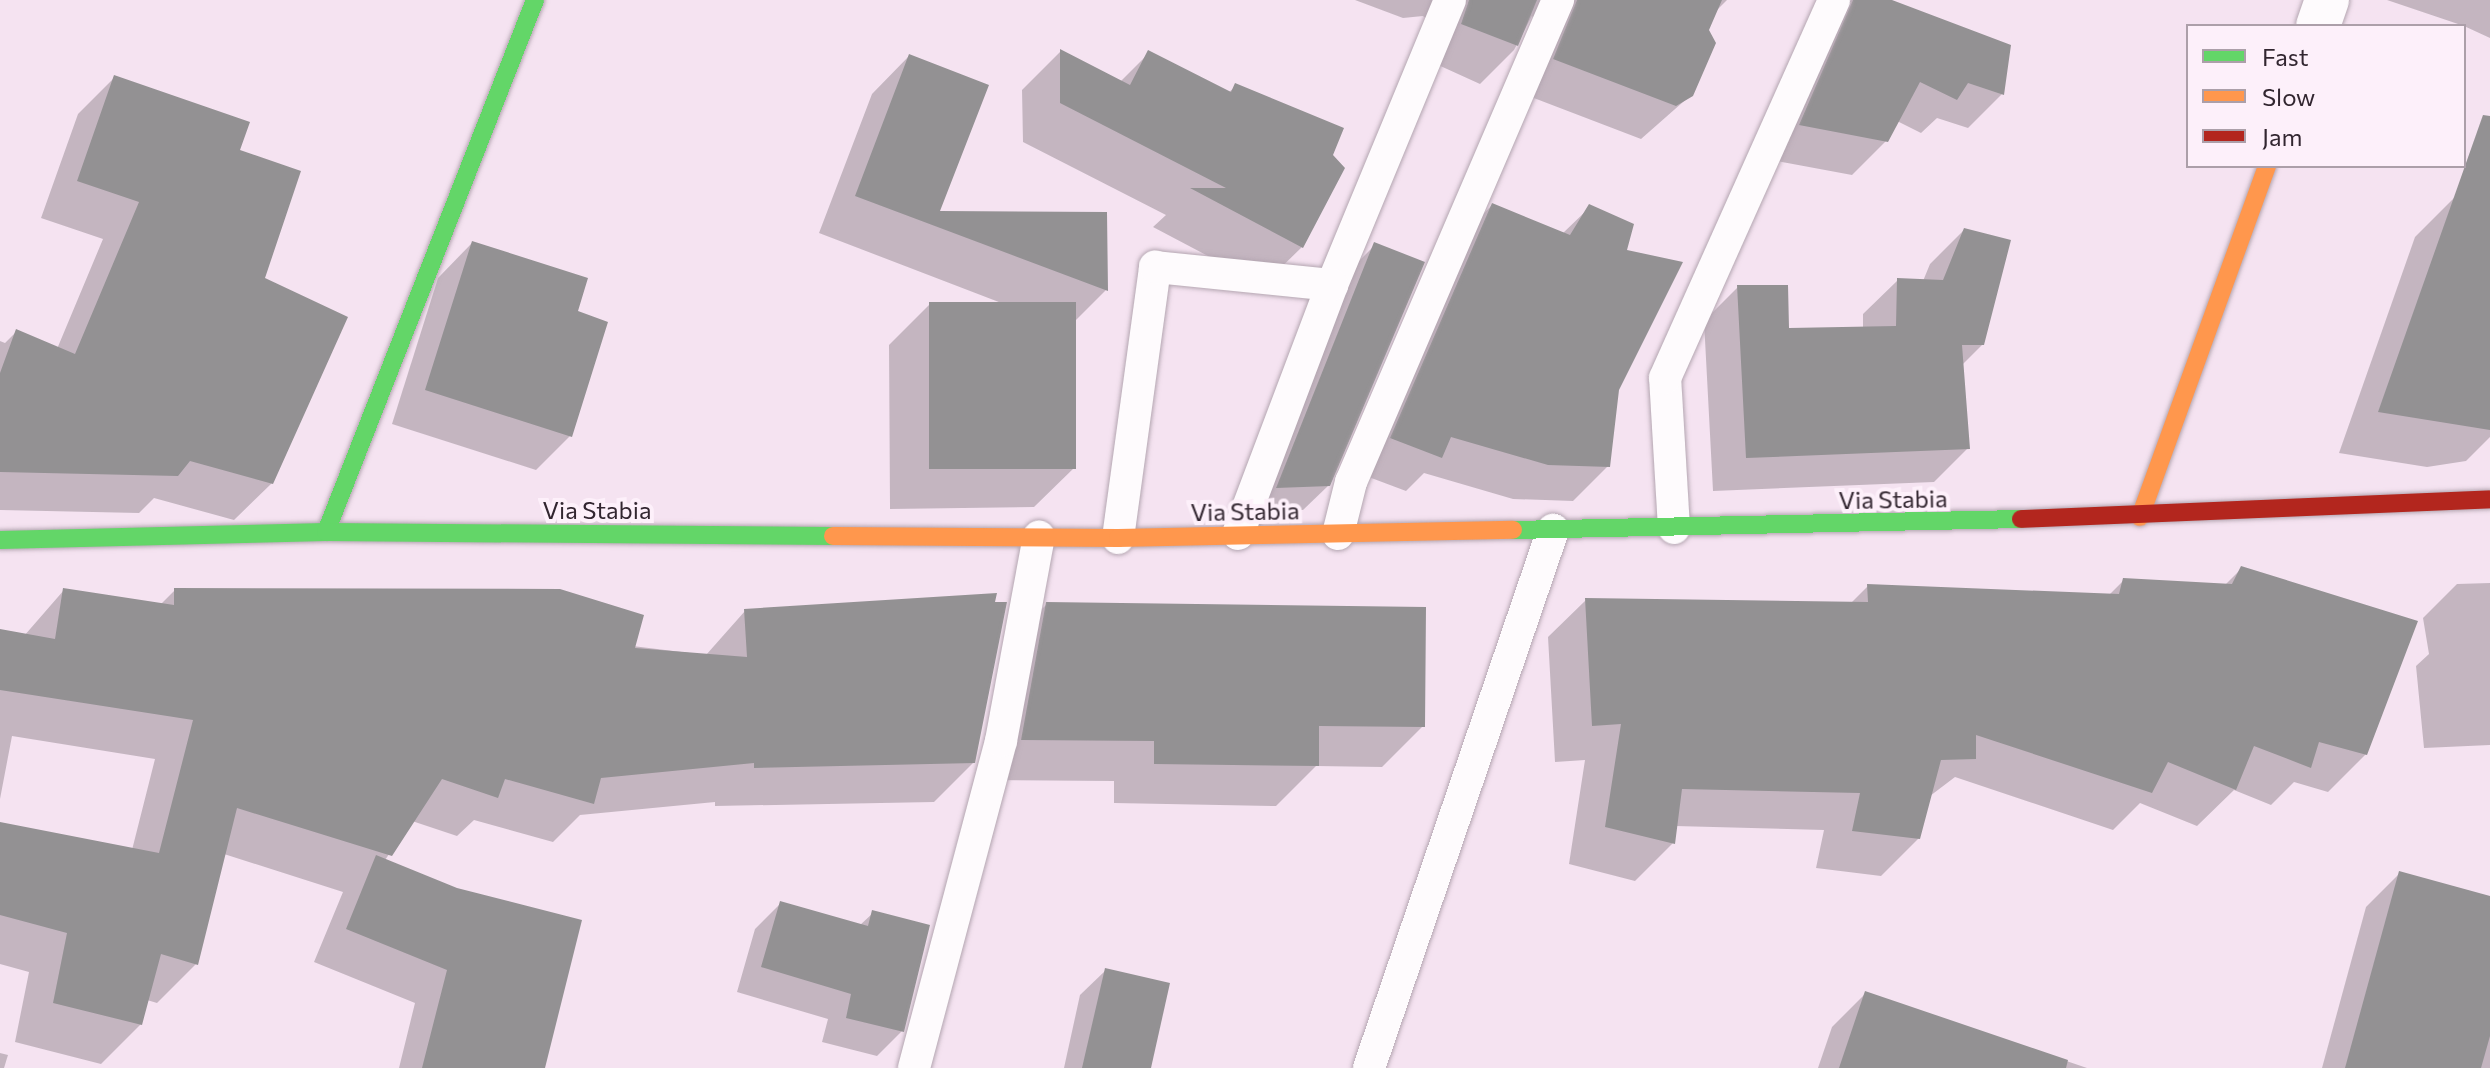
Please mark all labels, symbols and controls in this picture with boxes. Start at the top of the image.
legend [2186,24,2466,168]
text: Fast [2262,42,2309,71]
text: Slow [2262,82,2315,111]
text: Jam [2262,122,2302,151]
street label: Via Stabia [1838,484,1948,514]
street label: Via Stabia [543,496,651,524]
street label: Via Stabia [1190,496,1300,526]

